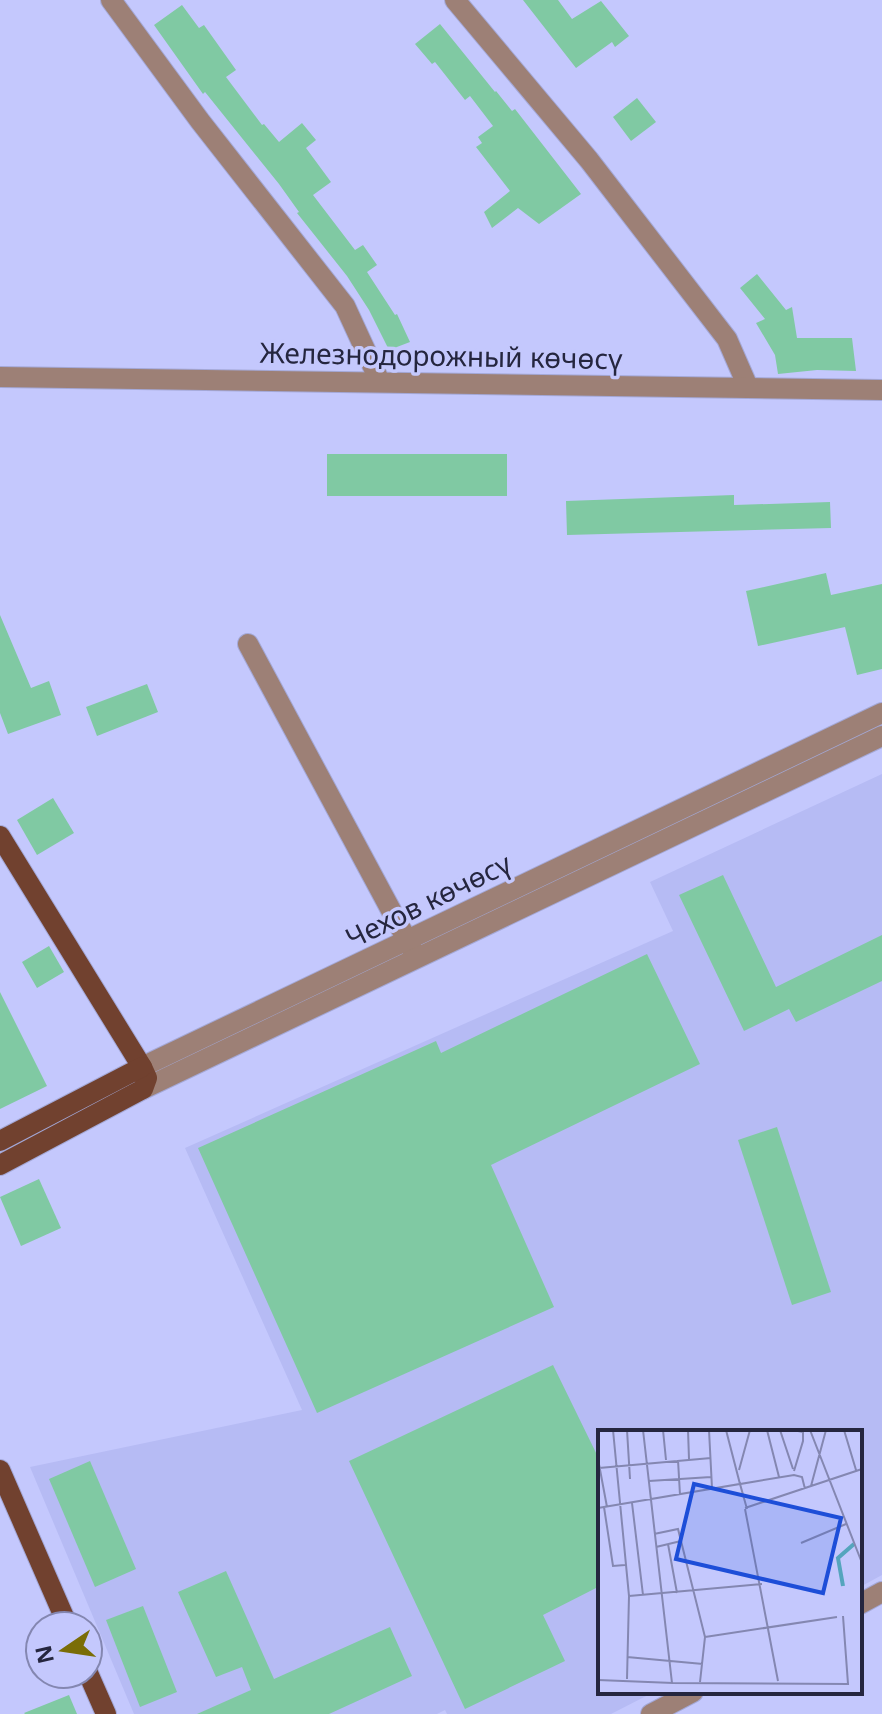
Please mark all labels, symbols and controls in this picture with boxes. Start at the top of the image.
street label: Железнодорожный көчөсү [259,333,623,377]
street label: Чехов көчөсү [339,843,518,956]
inset map [598,1430,862,1694]
north arrow [24,1610,104,1690]
text: N [27,1643,60,1667]

